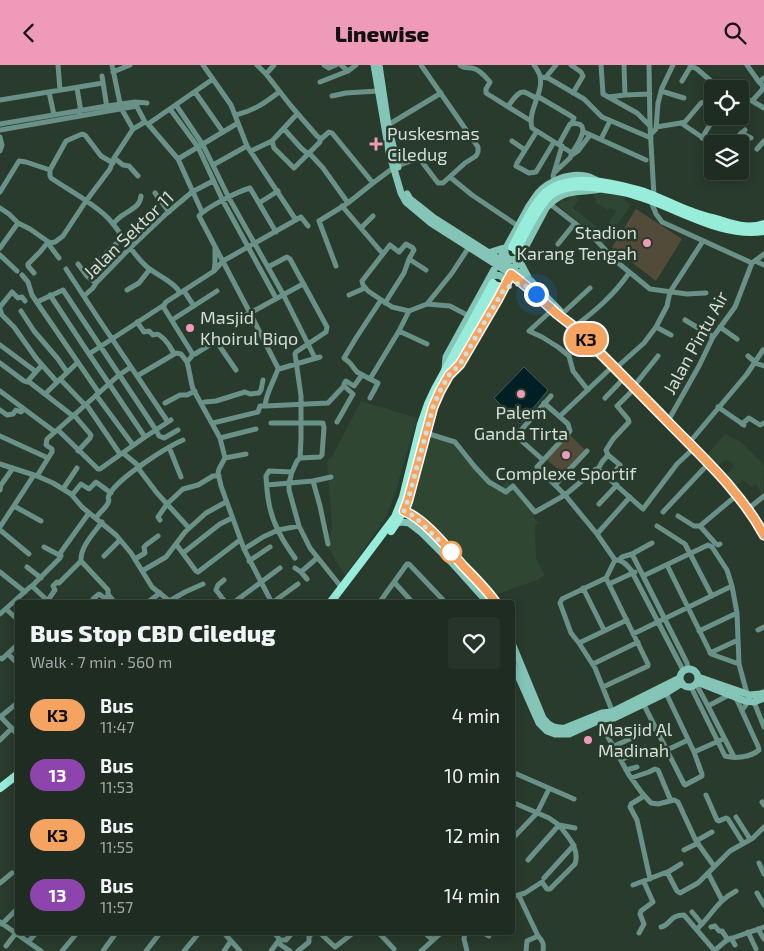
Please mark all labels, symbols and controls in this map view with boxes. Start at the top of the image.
icon: back [15,19,43,47]
icon: search [721,19,749,47]
text: Linewise [335,20,429,46]
map controls [704,80,749,180]
button: locate [704,80,749,125]
place label: Puskesmas Ciledug [387,122,480,165]
button: layers [704,135,749,180]
marker: Puskesmas Ciledug [369,137,383,151]
street label: Jalan Sektor 11 [79,186,178,283]
place label: Stadion Karang Tengah [516,221,637,264]
marker: Stadion Karang Tengah [641,237,653,249]
your location [524,282,549,307]
street label: Jalan Pintu Air [658,287,733,398]
place label: Masjid Khoirul Biqo [200,306,298,349]
marker: Masjid Khoirul Biqo [184,322,196,334]
line badge: K3 [564,323,608,355]
text: K3 [575,328,597,350]
marker: Palem Ganda Tirta [515,388,527,400]
place label: Palem Ganda Tirta [474,401,568,444]
marker: Complexe Sportif [560,449,572,461]
place label: Complexe Sportif [496,462,638,484]
unlabelled marker [440,541,462,563]
button: heart [448,617,500,669]
text: Bus Stop CBD Ciledug [30,618,276,647]
text: Walk · 7 min · 560 m [30,652,172,671]
text: Bus [100,694,134,717]
text: K3 [47,704,68,726]
text: 4 min [452,704,500,727]
text: 11:47 [100,717,135,736]
place label: Masjid Al Madinah [598,718,673,761]
marker: Masjid Al Madinah [582,734,594,746]
text: Bus [100,754,134,777]
text: 13 [49,764,66,786]
text: 10 min [444,764,500,787]
text: 11:53 [100,777,134,796]
text: Bus [100,814,134,837]
text: K3 [47,824,68,846]
text: 12 min [445,824,500,847]
text: 11:55 [100,837,134,856]
text: Bus [100,874,134,897]
text: 13 [49,884,66,906]
text: 14 min [444,884,500,907]
text: 11:57 [100,897,133,916]

